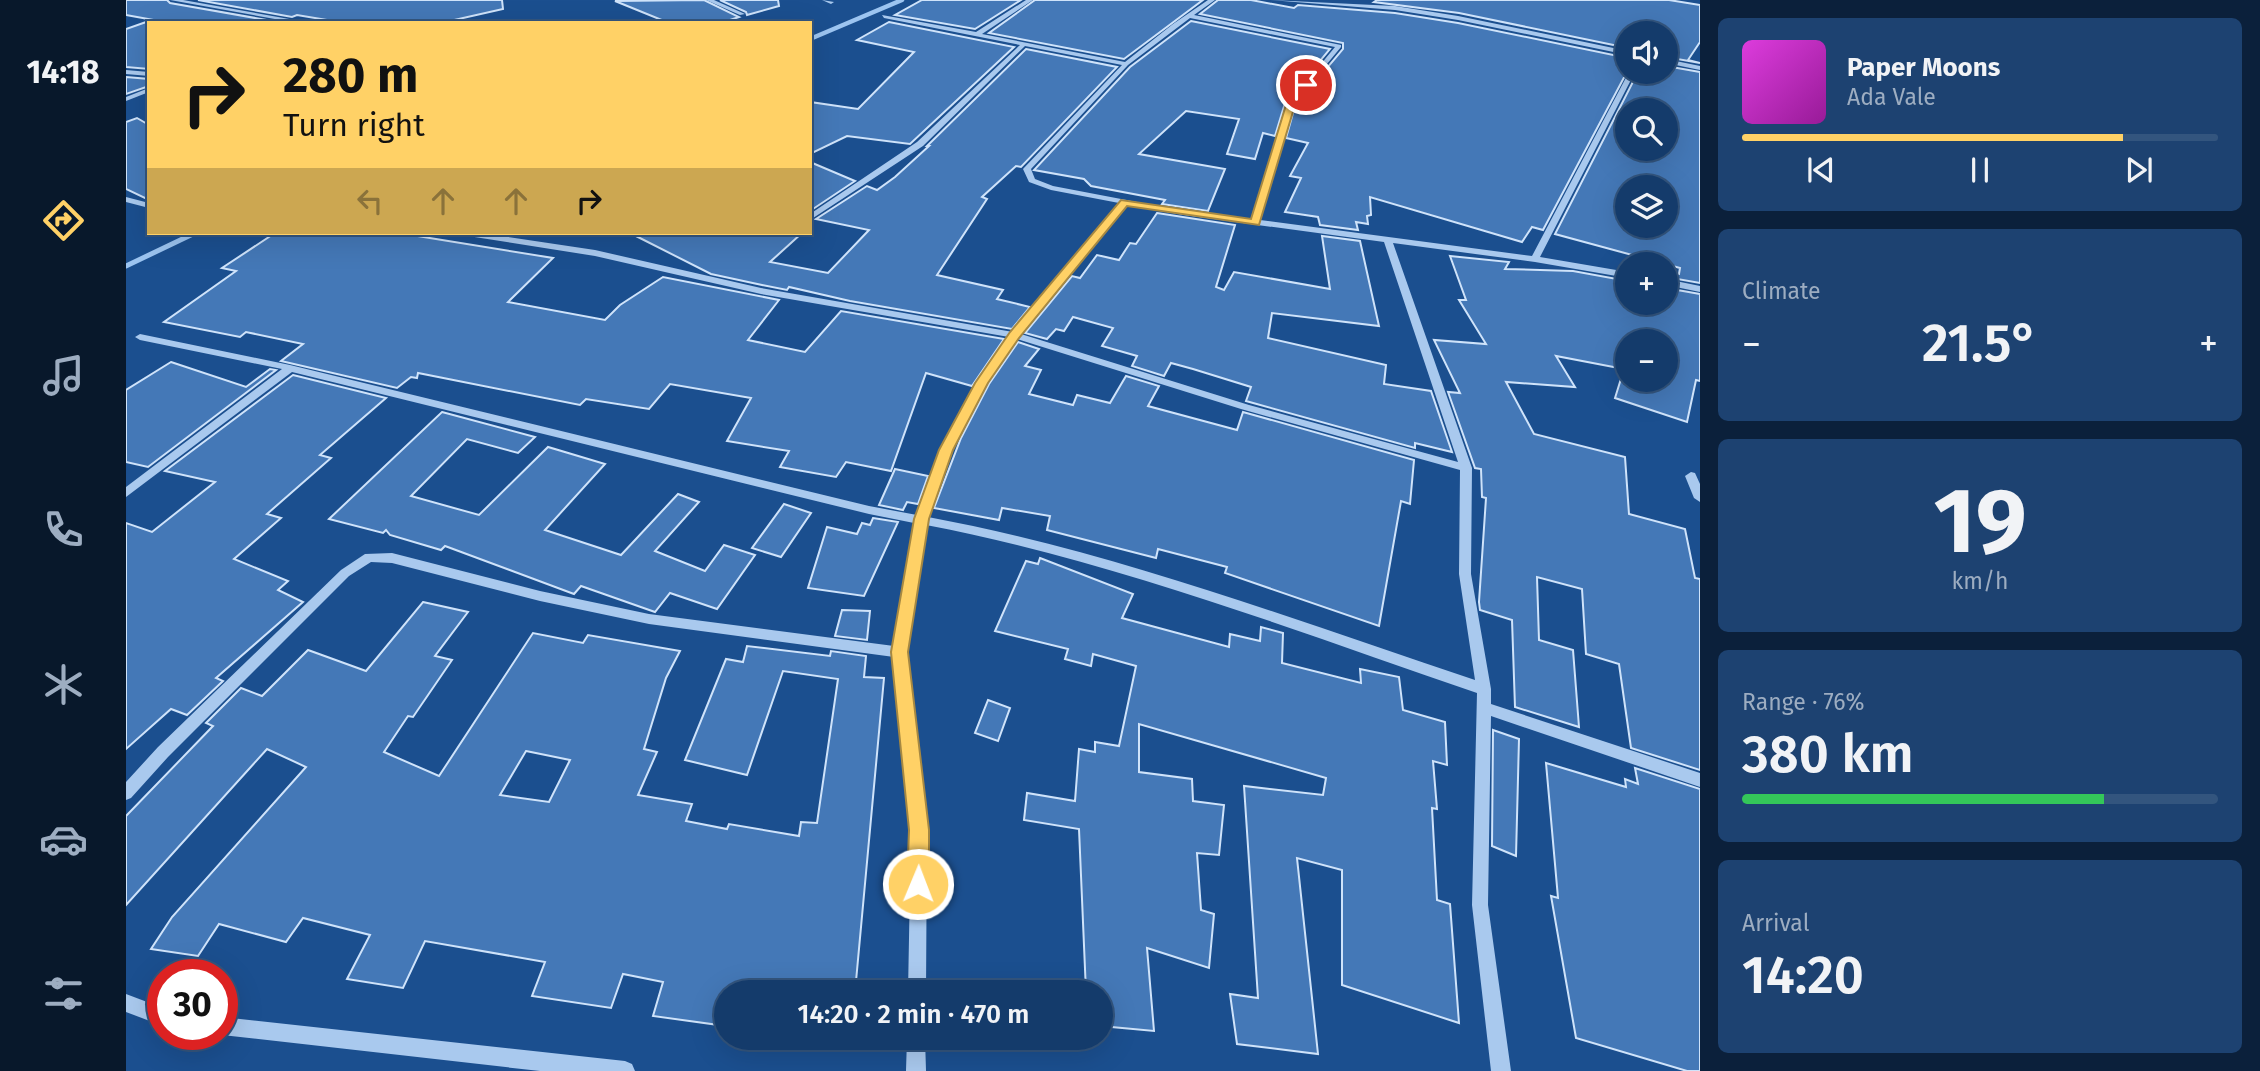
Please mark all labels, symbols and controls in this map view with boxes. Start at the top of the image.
map controls [1615,21,1678,392]
button: sound [1615,21,1678,84]
text: 280 m [283,46,419,105]
icon: right [168,49,259,140]
text: Paper Moons [1847,52,2000,83]
text: 14:18 [27,53,99,91]
pin [1276,55,1336,115]
icon: arrive [1287,66,1325,104]
text: Ada Vale [1847,83,1936,111]
button: search [1615,98,1678,161]
text: Turn right [283,106,425,144]
icon: previous [1802,151,1840,189]
icon: pause [1961,151,1999,189]
icon: next [2120,151,2158,189]
button: layers [1615,175,1678,238]
icon: left [351,182,389,220]
icon: ahead [424,182,462,220]
icon: ahead [497,182,535,220]
icon: right [570,182,608,220]
icon: directions [39,196,88,245]
button: + [1615,252,1678,315]
text: Climate [1742,277,1821,305]
text: 21.5° [1922,312,2038,375]
text: − [1742,321,1761,367]
text: + [2199,321,2218,367]
button: − [1615,329,1678,392]
icon: music [39,351,88,400]
text: 19 [1933,467,2027,576]
icon: phone [39,505,88,554]
text: km/h [1952,567,2008,595]
icon: climate [39,660,88,709]
text: Range · 76% [1742,688,1864,716]
text: 380 km [1742,723,1914,786]
icon: car [39,815,88,864]
position arrow [881,847,955,921]
text: Arrival [1742,909,1809,937]
text: 14:20 [1742,944,1864,1007]
speed limit sign: 30 [147,959,238,1050]
icon: filters [39,969,88,1018]
text: 14:20 · 2 min · 470 m [798,999,1029,1030]

